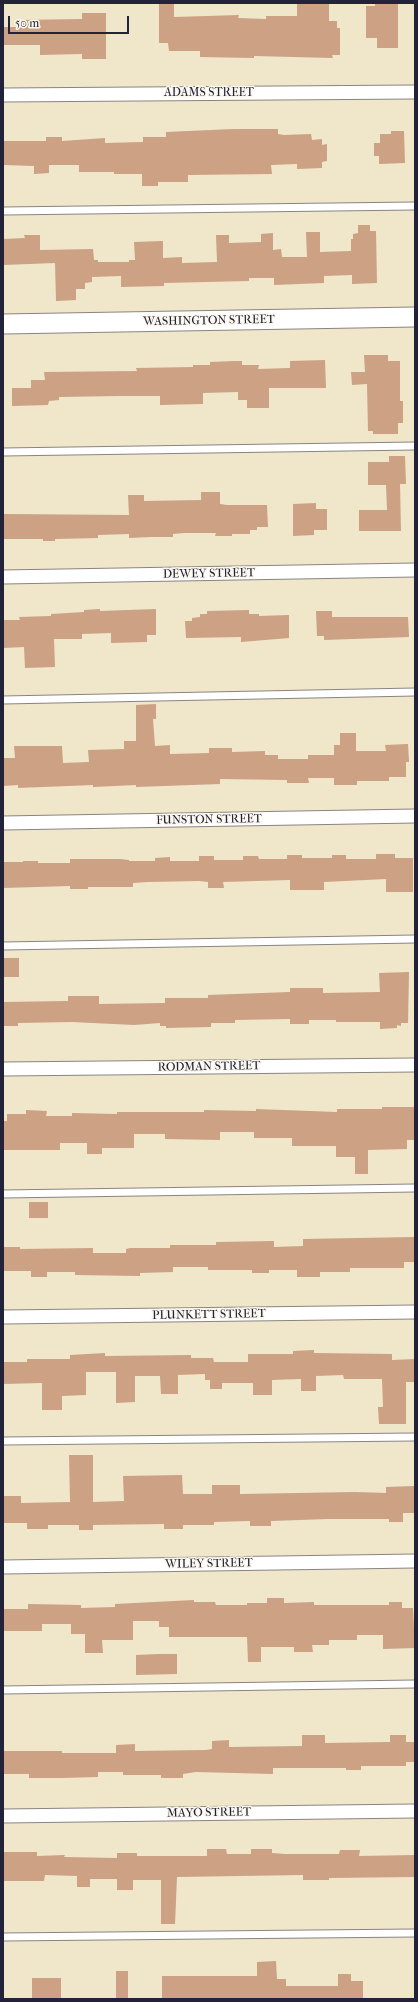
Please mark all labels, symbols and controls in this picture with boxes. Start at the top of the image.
scale bar [10,8,131,34]
text: 50 m [15,16,39,30]
street label: ADAMS STREET [164,86,254,100]
street label: WASHINGTON STREET [143,313,275,329]
street label: DEWEY STREET [163,566,255,582]
street label: FUNSTON STREET [156,812,262,828]
street label: RODMAN STREET [157,1059,261,1075]
street label: PLUNKETT STREET [152,1307,266,1323]
street label: WILEY STREET [165,1556,253,1572]
street label: MAYO STREET [167,1805,251,1821]

